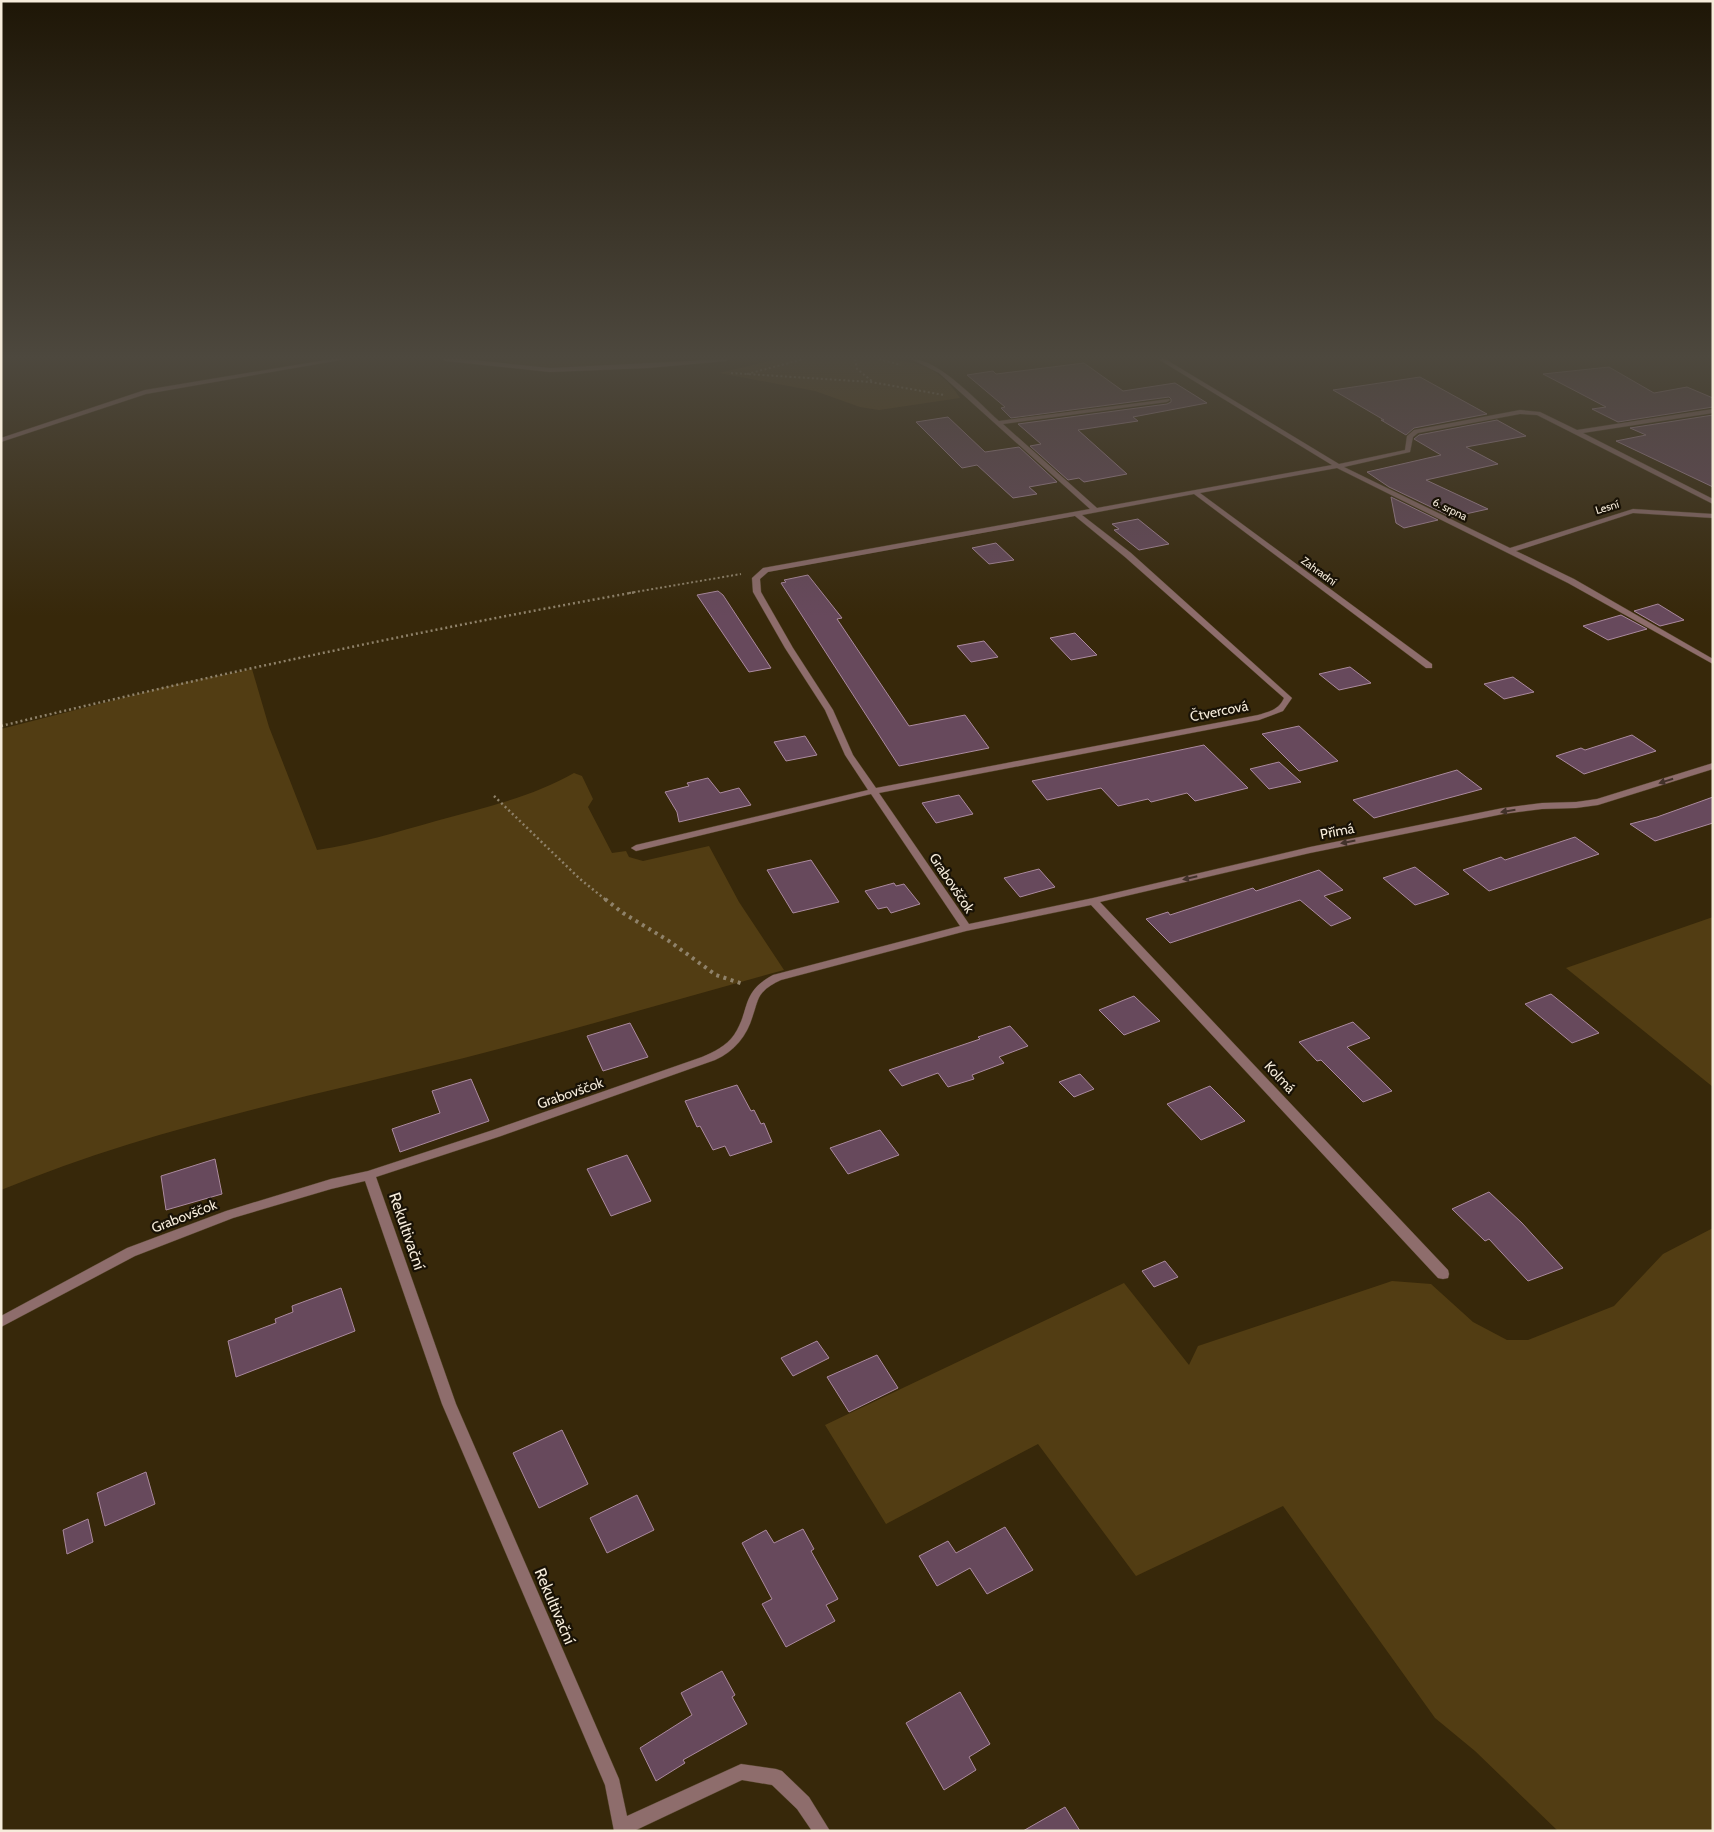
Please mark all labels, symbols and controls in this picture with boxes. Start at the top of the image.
street label: 6. srpna [1430,495,1470,524]
street label: Lesní [1593,497,1621,517]
street label: Zahradní [1299,553,1340,589]
street label: Čtvercová [1188,696,1250,725]
one-way arrow [1659,778,1674,785]
one-way arrow [1499,807,1515,815]
street label: Přímá [1318,819,1356,843]
one-way arrow [1340,839,1356,847]
street label: Grabovščok [925,850,979,917]
one-way arrow [1182,874,1197,882]
street label: Kolmá [1261,1057,1300,1097]
street label: Grabovščok [535,1073,606,1113]
street label: Rekultivační [385,1190,429,1273]
street label: Grabovščok [149,1195,220,1237]
street label: Rekultivační [531,1565,580,1647]

